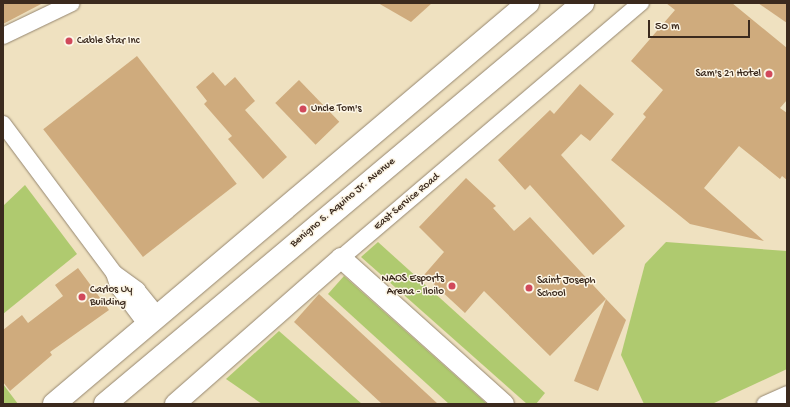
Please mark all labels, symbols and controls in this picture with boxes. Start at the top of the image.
scale bar [650,12,752,38]
text: 50 m [655,20,680,34]
place label: Cable Star Inc [77,34,139,48]
marker: Cable Star Inc [64,36,74,46]
place label: Sam's 21 Hotel [696,67,761,81]
marker: Sam's 21 Hotel [764,69,774,79]
place label: Uncle Tom's [311,102,362,116]
marker: Uncle Tom's [298,104,308,114]
street label: Benigno S. Aquino Jr. Avenue [288,155,398,251]
street label: East Service Road [371,171,443,233]
place label: NAOS Esports Arena - Iloilo [382,273,444,299]
place label: Saint Joseph School [537,275,596,301]
marker: NAOS Esports Arena - Iloilo [447,281,457,291]
marker: Saint Joseph School [524,283,534,293]
place label: Carlos Uy Building [90,284,133,310]
marker: Carlos Uy Building [77,292,87,302]

